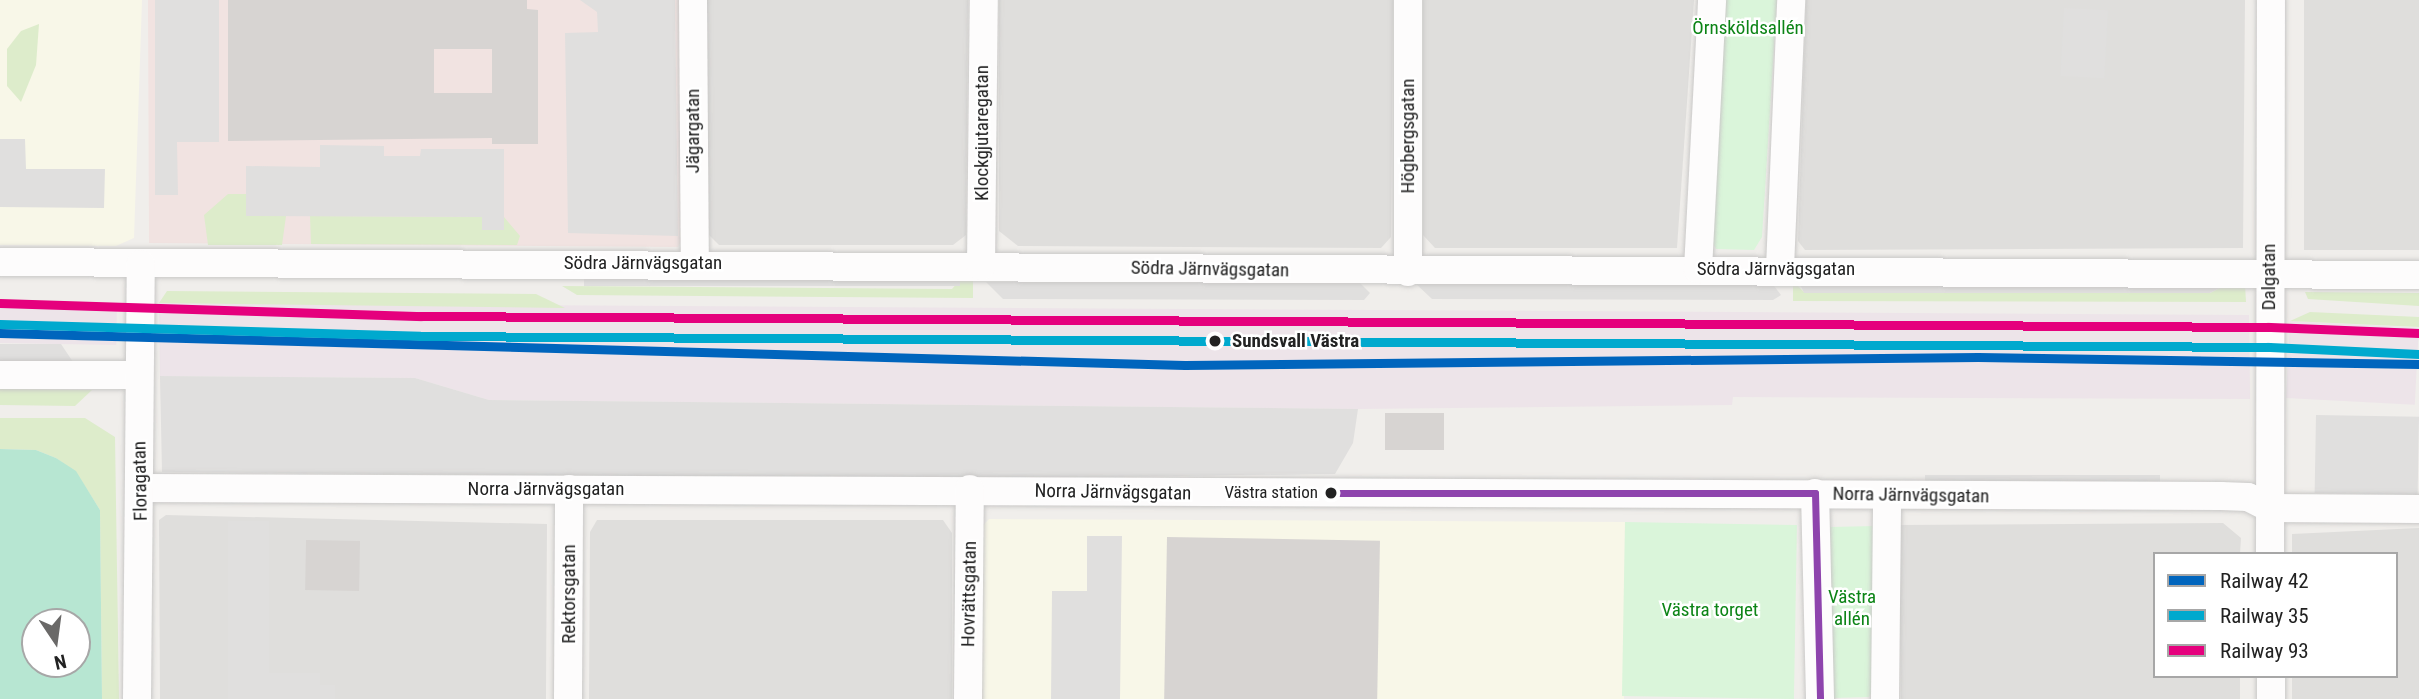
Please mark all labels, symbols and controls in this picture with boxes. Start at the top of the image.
park label: Örnsköldsallén [1692,17,1804,39]
street label: Klockgjutaregatan [971,65,993,201]
street label: Högbergsgatan [1397,78,1419,194]
street label: Jägargatan [682,89,704,173]
street label: Dalgatan [2258,244,2280,310]
street label: Södra Järnvägsgatan [564,252,722,274]
street label: Södra Järnvägsgatan [1131,256,1289,282]
street label: Södra Järnvägsgatan [1697,258,1855,280]
marker: Sundsvall Västra [1204,330,1226,352]
place label: Sundsvall Västra [1232,330,1359,352]
street label: Floragatan [128,441,152,521]
street label: Norra Järnvägsgatan [468,478,624,500]
street label: Norra Järnvägsgatan [1034,479,1192,505]
street label: Norra Järnvägsgatan [1832,482,1990,508]
place label: Västra station [1224,483,1318,503]
marker: Västra station [1324,486,1338,500]
street label: Hovrättsgatan [957,541,981,647]
street label: Rektorsgatan [558,544,580,644]
legend [2153,552,2398,678]
text: Railway 42 [2220,569,2309,593]
park label: Västra allén [1828,586,1876,630]
park label: Västra torget [1662,599,1758,621]
text: Railway 35 [2220,604,2309,628]
north arrow [21,608,91,678]
text: Railway 93 [2220,639,2309,663]
text: N [52,649,69,675]

